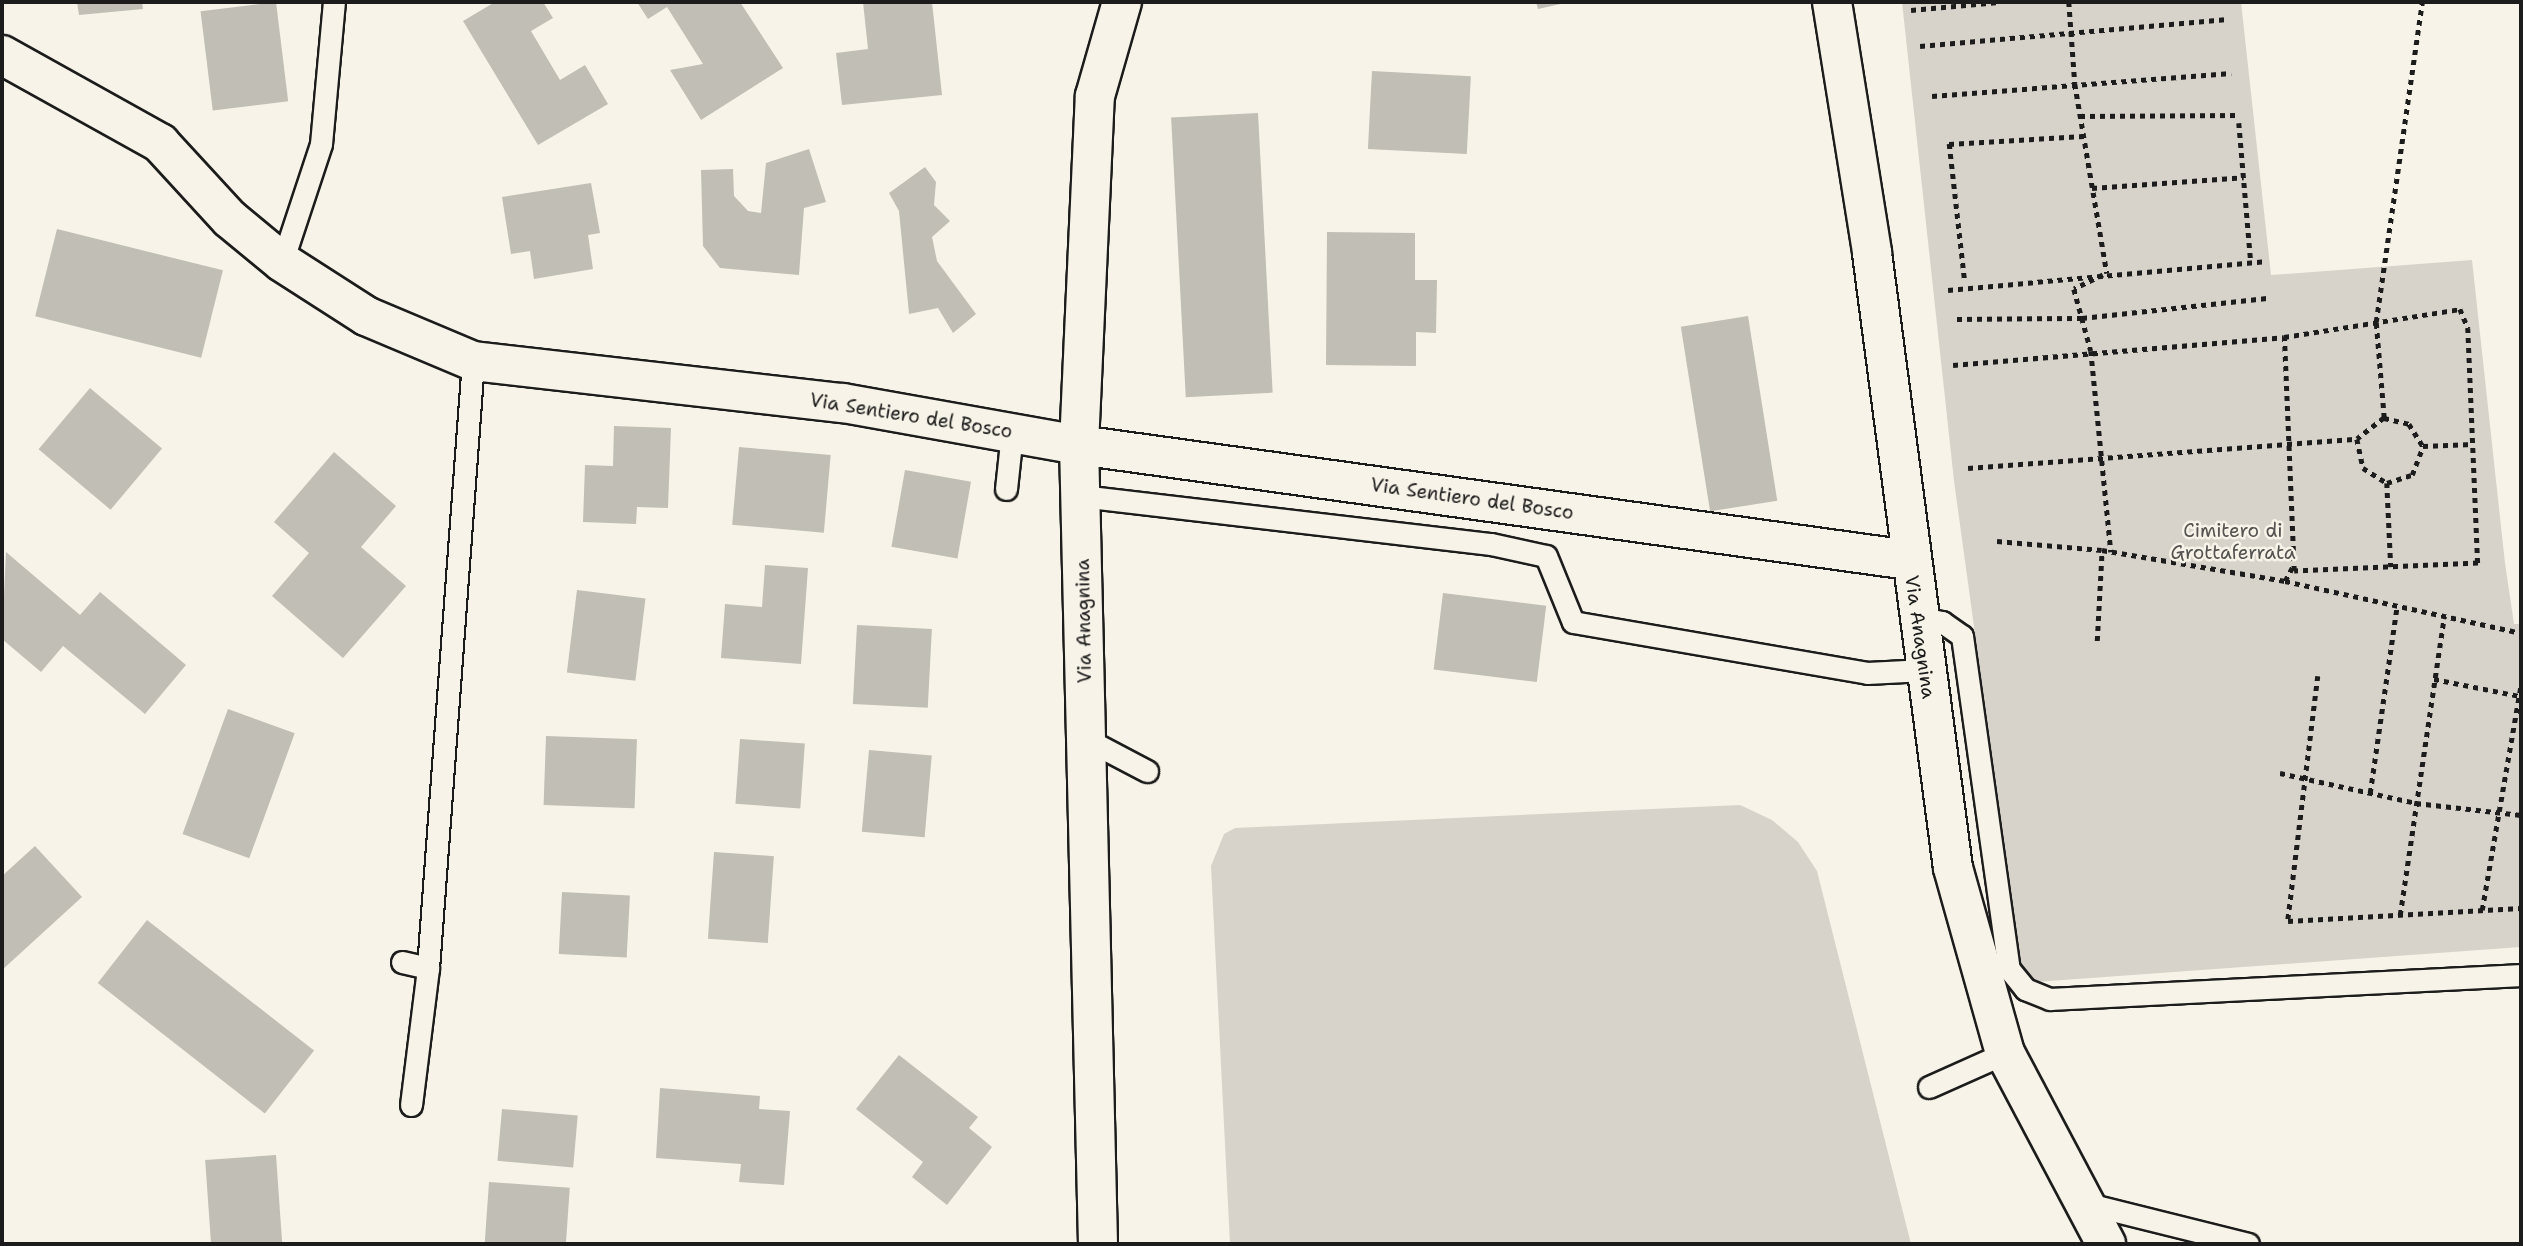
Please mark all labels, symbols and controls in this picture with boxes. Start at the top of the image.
street label: Via Sentiero del Bosco [808,389,1014,443]
street label: Via Sentiero del Bosco [1369,473,1575,525]
park label: Cimitero di Grottaferrata [2170,520,2296,564]
street label: Via Anagnina [1072,558,1096,684]
street label: Via Anagnina [1900,574,1940,700]

